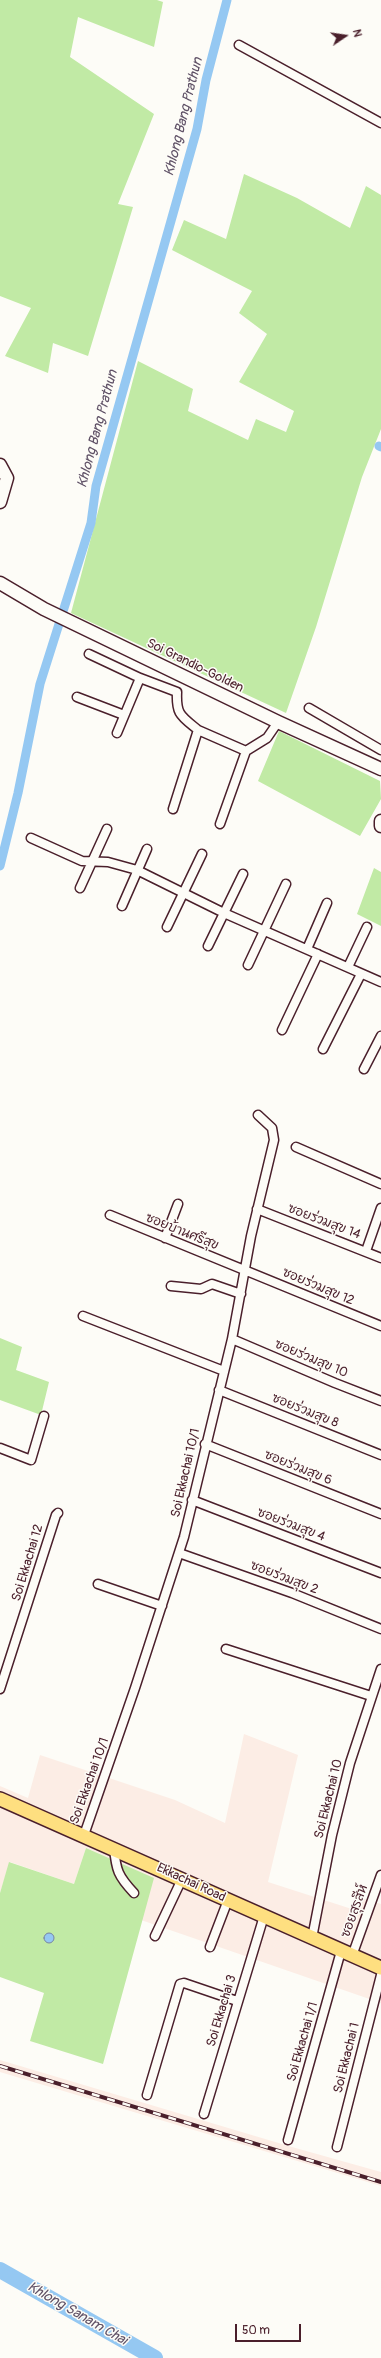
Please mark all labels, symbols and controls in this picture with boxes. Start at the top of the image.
north arrow [325,16,365,56]
text: N [350,28,364,38]
water label: Khlong Bang Prathun [161,56,207,178]
water label: Khlong Bang Prathun [74,368,122,490]
street label: Soi Grandio-Golden [144,636,246,696]
street label: ซอยร่วมสุข 14 [285,1201,363,1243]
street label: ซอยบ้านศรีสุข [143,1210,221,1254]
street label: ซอยร่วมสุข 12 [280,1265,356,1309]
street label: ซอยร่วมสุข 10 [272,1337,350,1381]
street label: ซอยร่วมสุข 8 [269,1390,341,1432]
street label: Soi Ekkachai 10/1 [168,1427,204,1519]
street label: ซอยร่วมสุข 6 [262,1447,334,1489]
street label: ซอยร่วมสุข 4 [255,1505,327,1545]
street label: Soi Ekkachai 12 [9,1523,47,1603]
street label: ซอยร่วมสุข 2 [248,1558,320,1598]
street label: Soi Ekkachai 10/1 [67,1736,113,1826]
street label: Soi Ekkachai 10 [312,1758,346,1840]
street label: Ekkachai Road [154,1860,228,1906]
street label: ซอยสุรสีห์ [338,1882,372,1940]
street label: Soi Ekkachai 3 [204,1973,240,2049]
street label: Soi Ekkachai 1/1 [284,2000,322,2084]
street label: Soi Ekkachai 1 [331,2021,363,2095]
water label: Khlong Sanam Chai [24,2279,130,2349]
scale bar [237,2316,303,2342]
text: 50 m [242,2323,270,2338]

